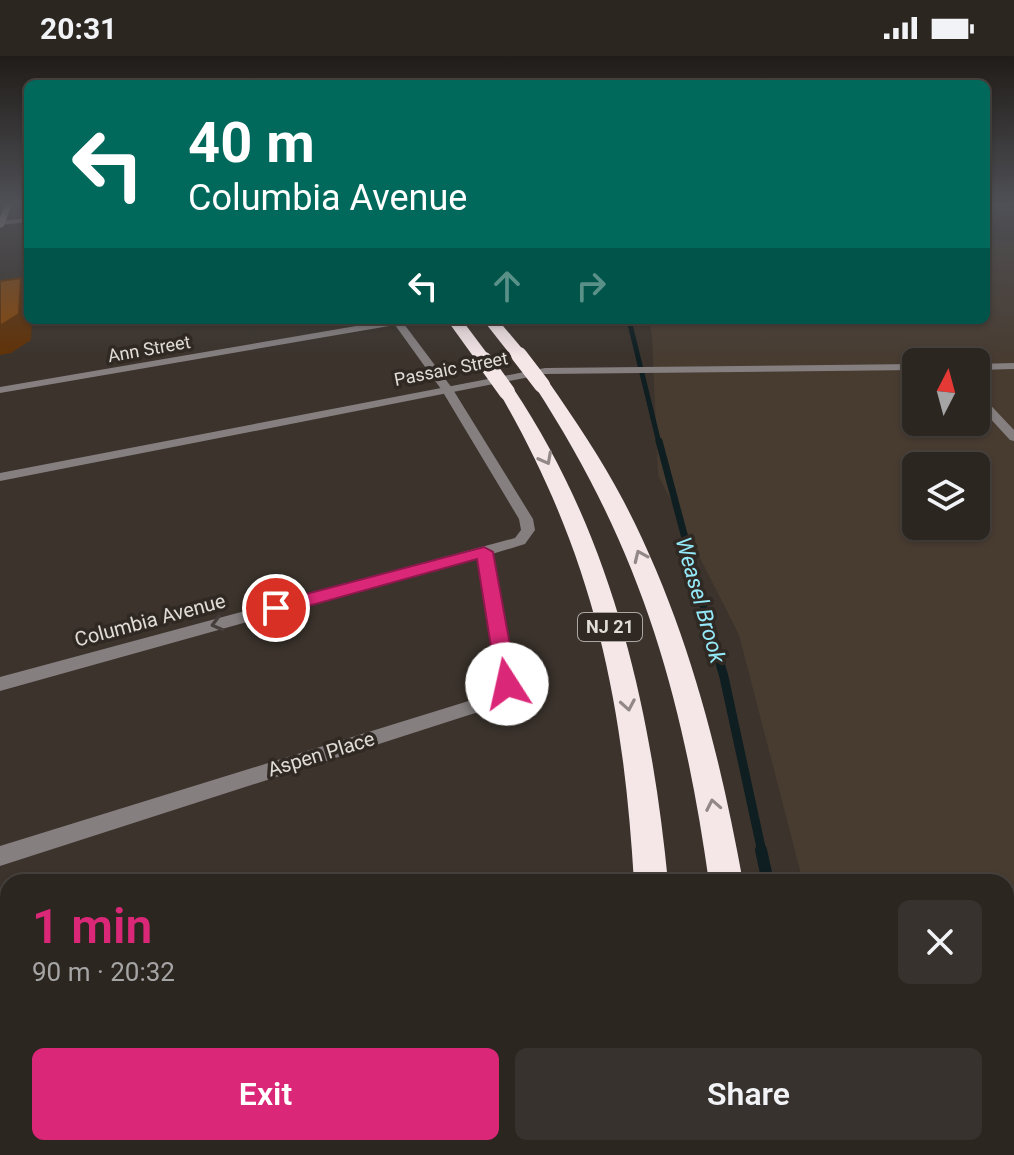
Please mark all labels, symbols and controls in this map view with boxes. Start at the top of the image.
text: 20:31 [40,11,117,46]
text: 40 m [188,110,315,176]
icon: left [56,112,160,216]
text: Columbia Avenue [188,177,467,219]
icon: left [401,264,445,308]
icon: ahead [485,264,529,308]
icon: right [569,264,613,308]
street label: Ann Street [106,331,192,366]
street label: Passaic Street [392,347,510,390]
north arrow [902,348,990,436]
map controls [902,348,990,540]
one-way arrow [537,450,552,465]
button: layers [902,452,990,540]
water label: Weasel Brook [671,534,731,667]
one-way arrow [634,550,650,564]
pin [242,574,310,642]
icon: arrive [254,586,298,630]
street label: Columbia Avenue [72,588,228,652]
road number: NJ 21 [578,613,642,641]
one-way arrow [210,615,224,631]
position arrow [465,642,549,726]
one-way arrow [618,698,635,711]
street label: Aspen Place [265,726,377,782]
one-way arrow [705,798,722,812]
text: 1 min [32,898,152,955]
button: close [898,900,982,984]
text: 90 m · 20:32 [32,957,175,987]
button: Exit [32,1048,499,1140]
button: Share [515,1048,982,1140]

